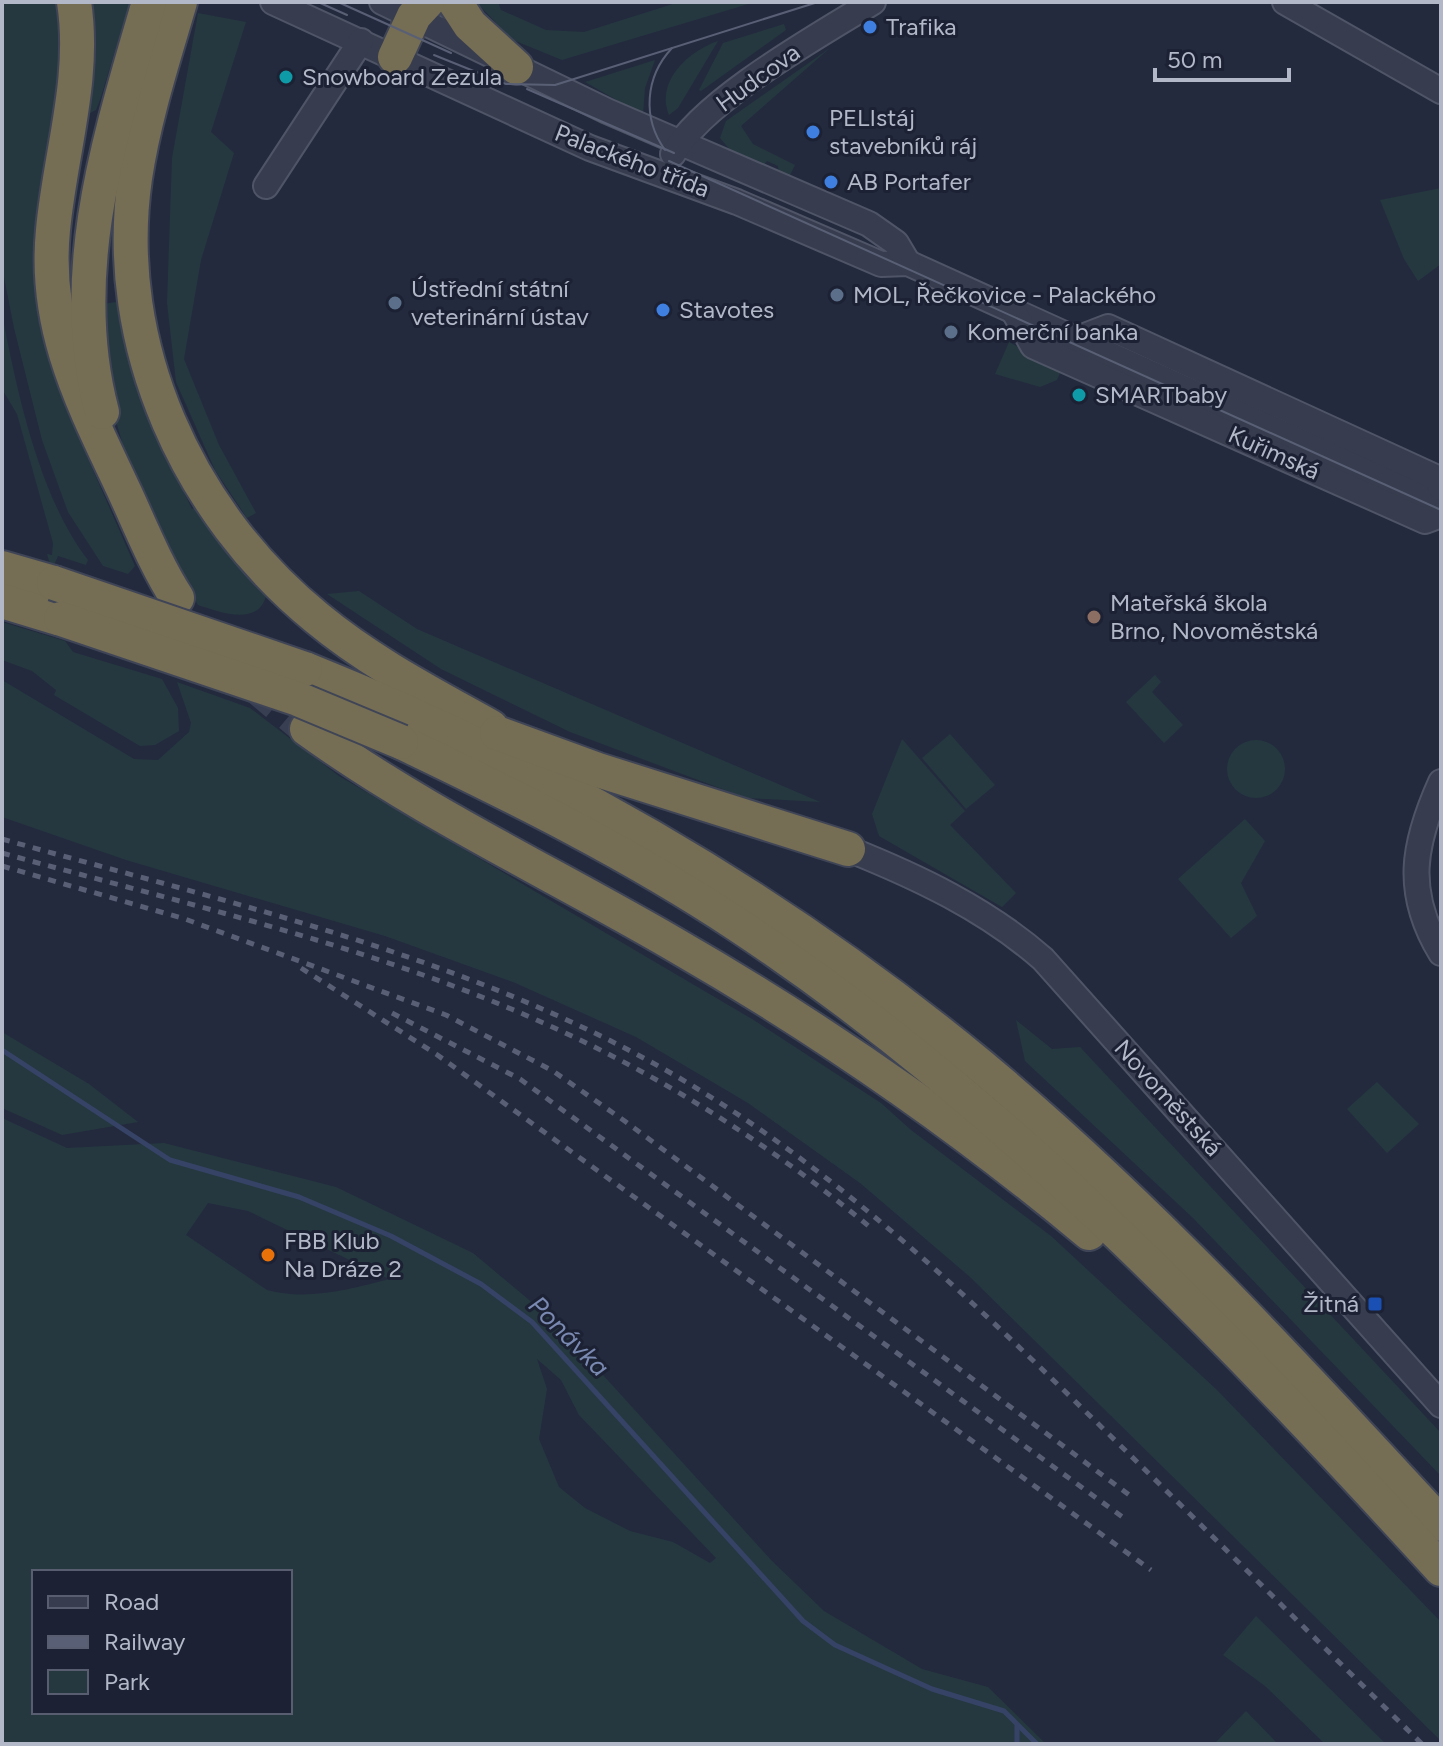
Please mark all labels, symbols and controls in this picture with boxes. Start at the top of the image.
place label: Trafika [886,12,957,41]
marker: Trafika [861,18,879,36]
scale bar [1155,32,1289,82]
street label: Hudcova [710,37,805,118]
text: 50 m [1167,45,1223,74]
place label: Snowboard Zezula [302,62,502,91]
marker: Snowboard Zezula [277,68,295,86]
place label: PELIstáj stavebníků ráj [829,103,977,160]
street label: Palackého třída [551,118,714,203]
marker: PELIstáj stavebníků ráj [804,123,822,141]
place label: AB Portafer [847,167,971,196]
marker: AB Portafer [822,173,840,191]
place label: Ústřední státní veterinární ústav [411,274,589,331]
place label: MOL, Řečkovice - Palackého [853,280,1156,309]
marker: MOL, Řečkovice - Palackého [828,286,846,304]
marker: Ústřední státní veterinární ústav [386,294,404,312]
place label: Stavotes [679,295,774,324]
marker: Stavotes [654,301,672,319]
place label: Komerční banka [967,317,1138,346]
marker: Komerční banka [942,323,960,341]
place label: SMARTbaby [1095,380,1228,409]
marker: SMARTbaby [1070,386,1088,404]
street label: Kuřimská [1224,420,1324,485]
place label: Mateřská škola Brno, Novoměstská [1110,588,1318,645]
marker: Mateřská škola Brno, Novoměstská [1085,608,1103,626]
street label: Novoměstská [1108,1033,1228,1162]
place label: FBB Klub Na Dráze 2 [284,1226,402,1283]
marker: FBB Klub Na Dráze 2 [259,1246,277,1264]
water label: Ponávka [522,1289,616,1383]
place label: Žitná [1303,1289,1359,1318]
marker: Žitná [1366,1295,1384,1313]
legend [32,1570,292,1714]
text: Road [104,1587,159,1616]
text: Railway [104,1627,186,1656]
text: Park [104,1667,150,1696]

